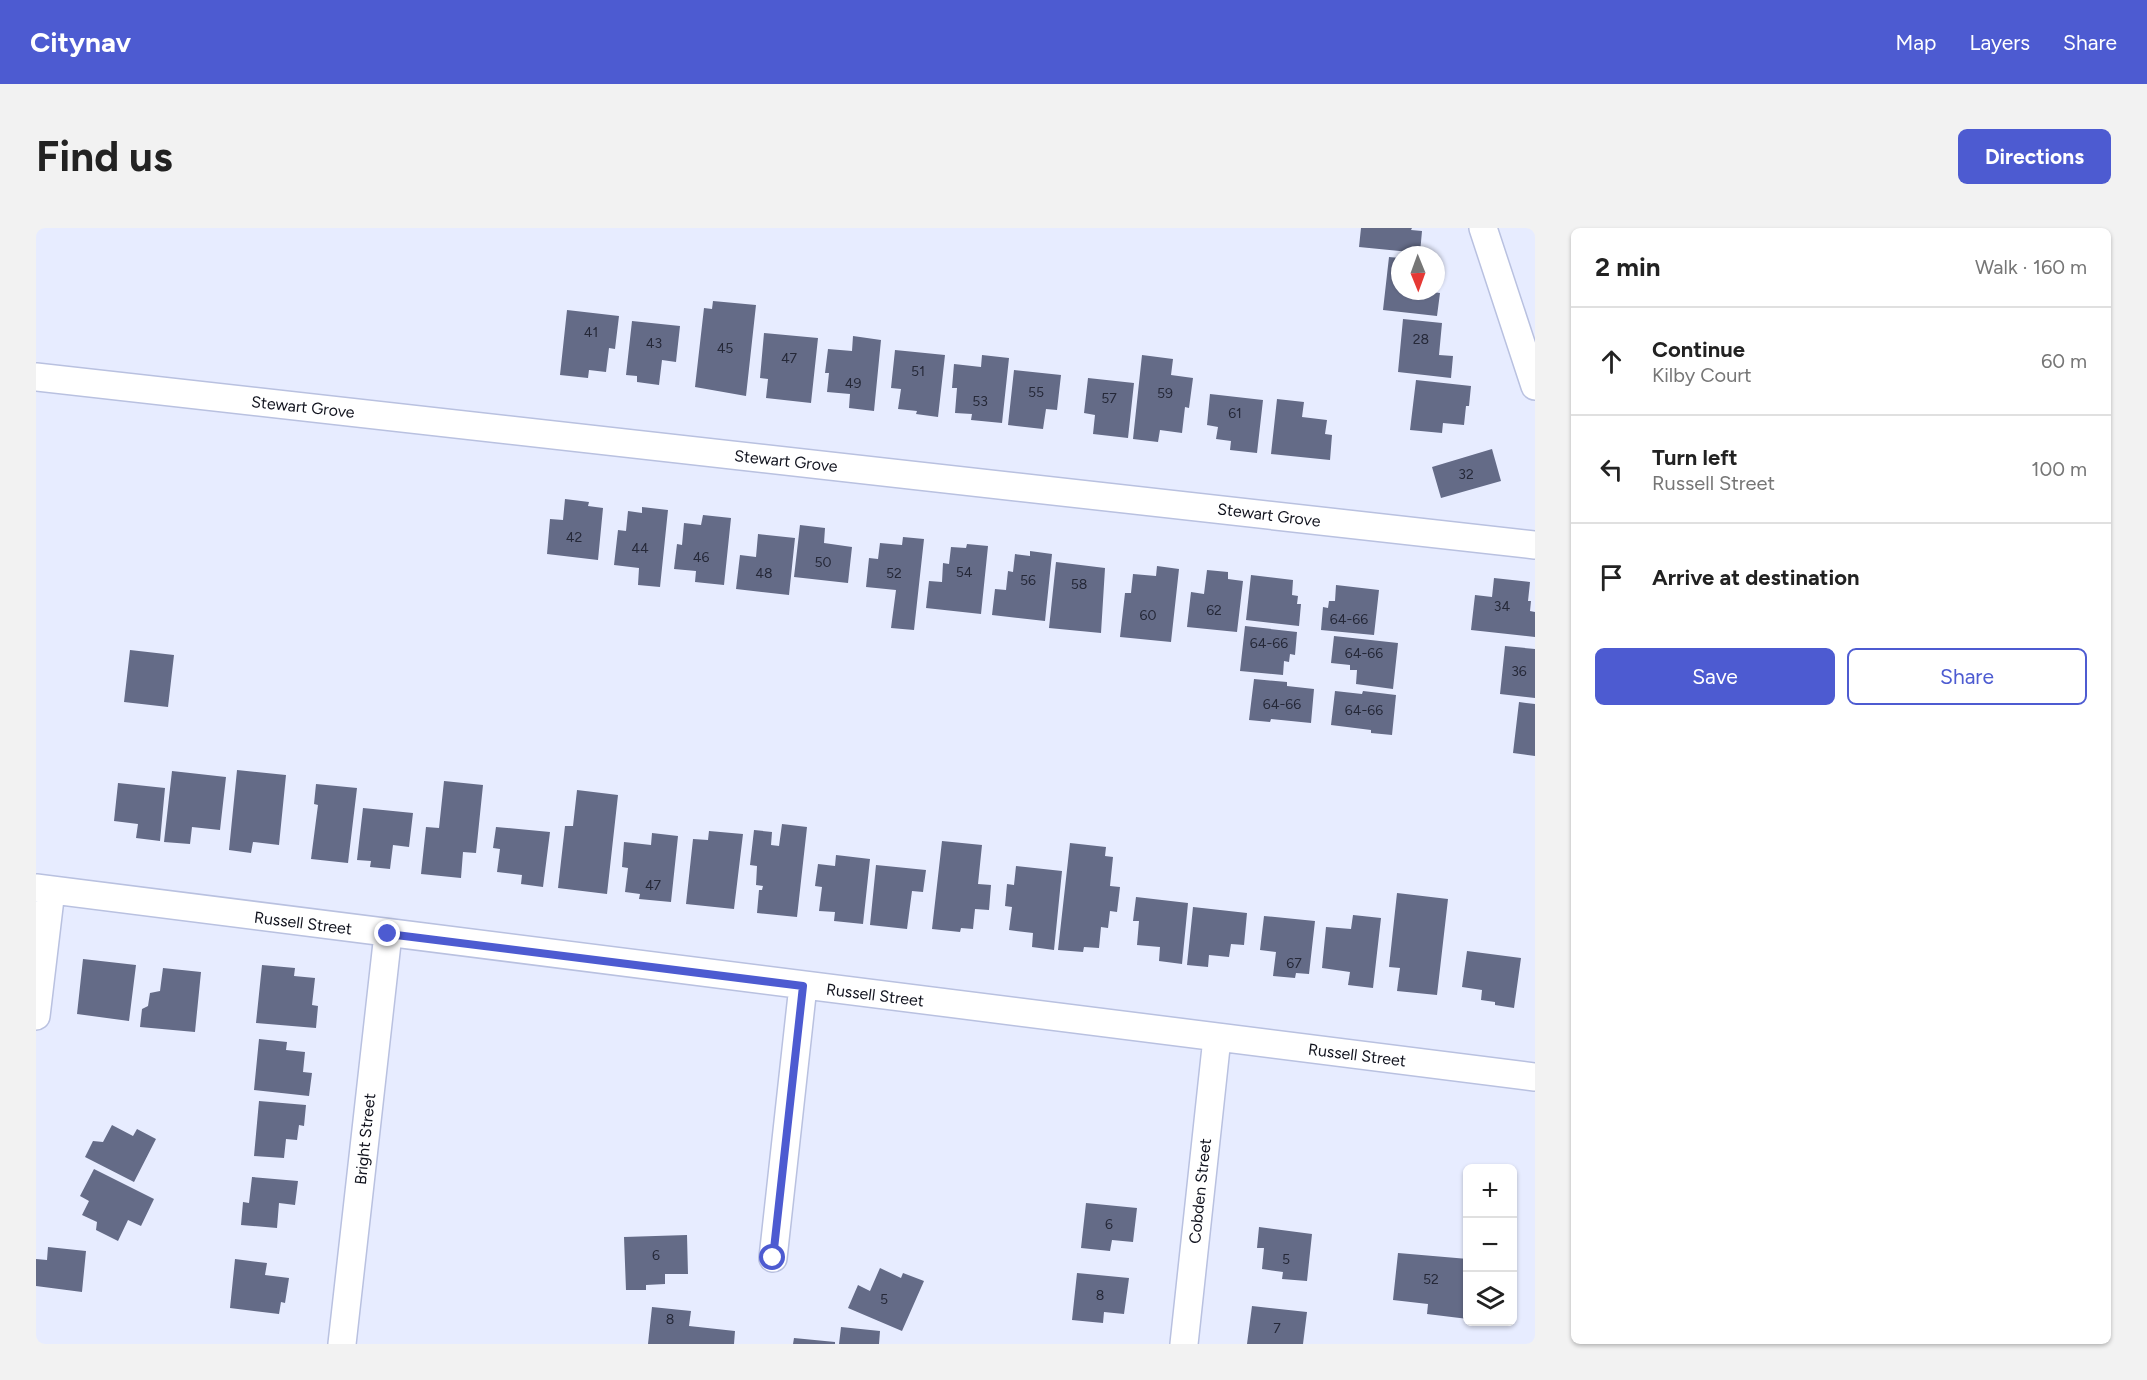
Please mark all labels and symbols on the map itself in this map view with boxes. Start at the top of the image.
north arrow [1391,246,1445,300]
house number: 41 [584,324,598,341]
house number: 28 [1413,331,1429,348]
house number: 43 [646,335,662,352]
house number: 45 [717,340,733,357]
house number: 47 [781,350,798,367]
house number: 51 [911,363,925,380]
house number: 49 [845,375,861,392]
house number: 55 [1028,384,1044,401]
house number: 59 [1157,385,1173,402]
house number: 57 [1101,390,1117,407]
street label: Stewart Grove [250,392,356,422]
house number: 53 [972,393,988,410]
house number: 61 [1228,405,1242,422]
street label: Stewart Grove [733,446,839,476]
house number: 32 [1458,466,1474,483]
street label: Stewart Grove [1216,499,1322,531]
house number: 42 [566,529,582,546]
house number: 44 [631,540,649,557]
house number: 46 [693,549,709,566]
house number: 50 [814,554,832,571]
house number: 54 [956,564,973,581]
house number: 48 [755,565,773,582]
house number: 52 [886,565,902,582]
house number: 56 [1020,572,1036,589]
house number: 58 [1071,576,1087,593]
house number: 34 [1494,598,1510,615]
house number: 62 [1206,602,1222,619]
house number: 60 [1140,607,1156,624]
house number: 64-66 [1330,611,1368,628]
house number: 64-66 [1250,635,1288,652]
house number: 64-66 [1345,645,1383,662]
house number: 36 [1511,663,1527,680]
house number: 64-66 [1263,696,1301,713]
house number: 64-66 [1345,702,1383,719]
house number: 47 [645,877,662,894]
street label: Russell Street [253,908,353,938]
route end [374,920,400,946]
house number: 67 [1286,955,1302,972]
street label: Russell Street [825,980,925,1010]
street label: Russell Street [1307,1040,1407,1070]
street label: Bright Street [351,1092,379,1186]
street label: Cobden Street [1185,1137,1215,1245]
house number: 6 [1105,1216,1113,1233]
route start [759,1244,785,1270]
house number: 6 [652,1247,660,1264]
house number: 5 [1282,1251,1290,1268]
house number: 52 [1423,1271,1439,1288]
house number: 8 [1096,1287,1104,1304]
house number: 5 [880,1291,888,1308]
house number: 8 [666,1311,674,1328]
house number: 7 [1273,1320,1281,1337]

